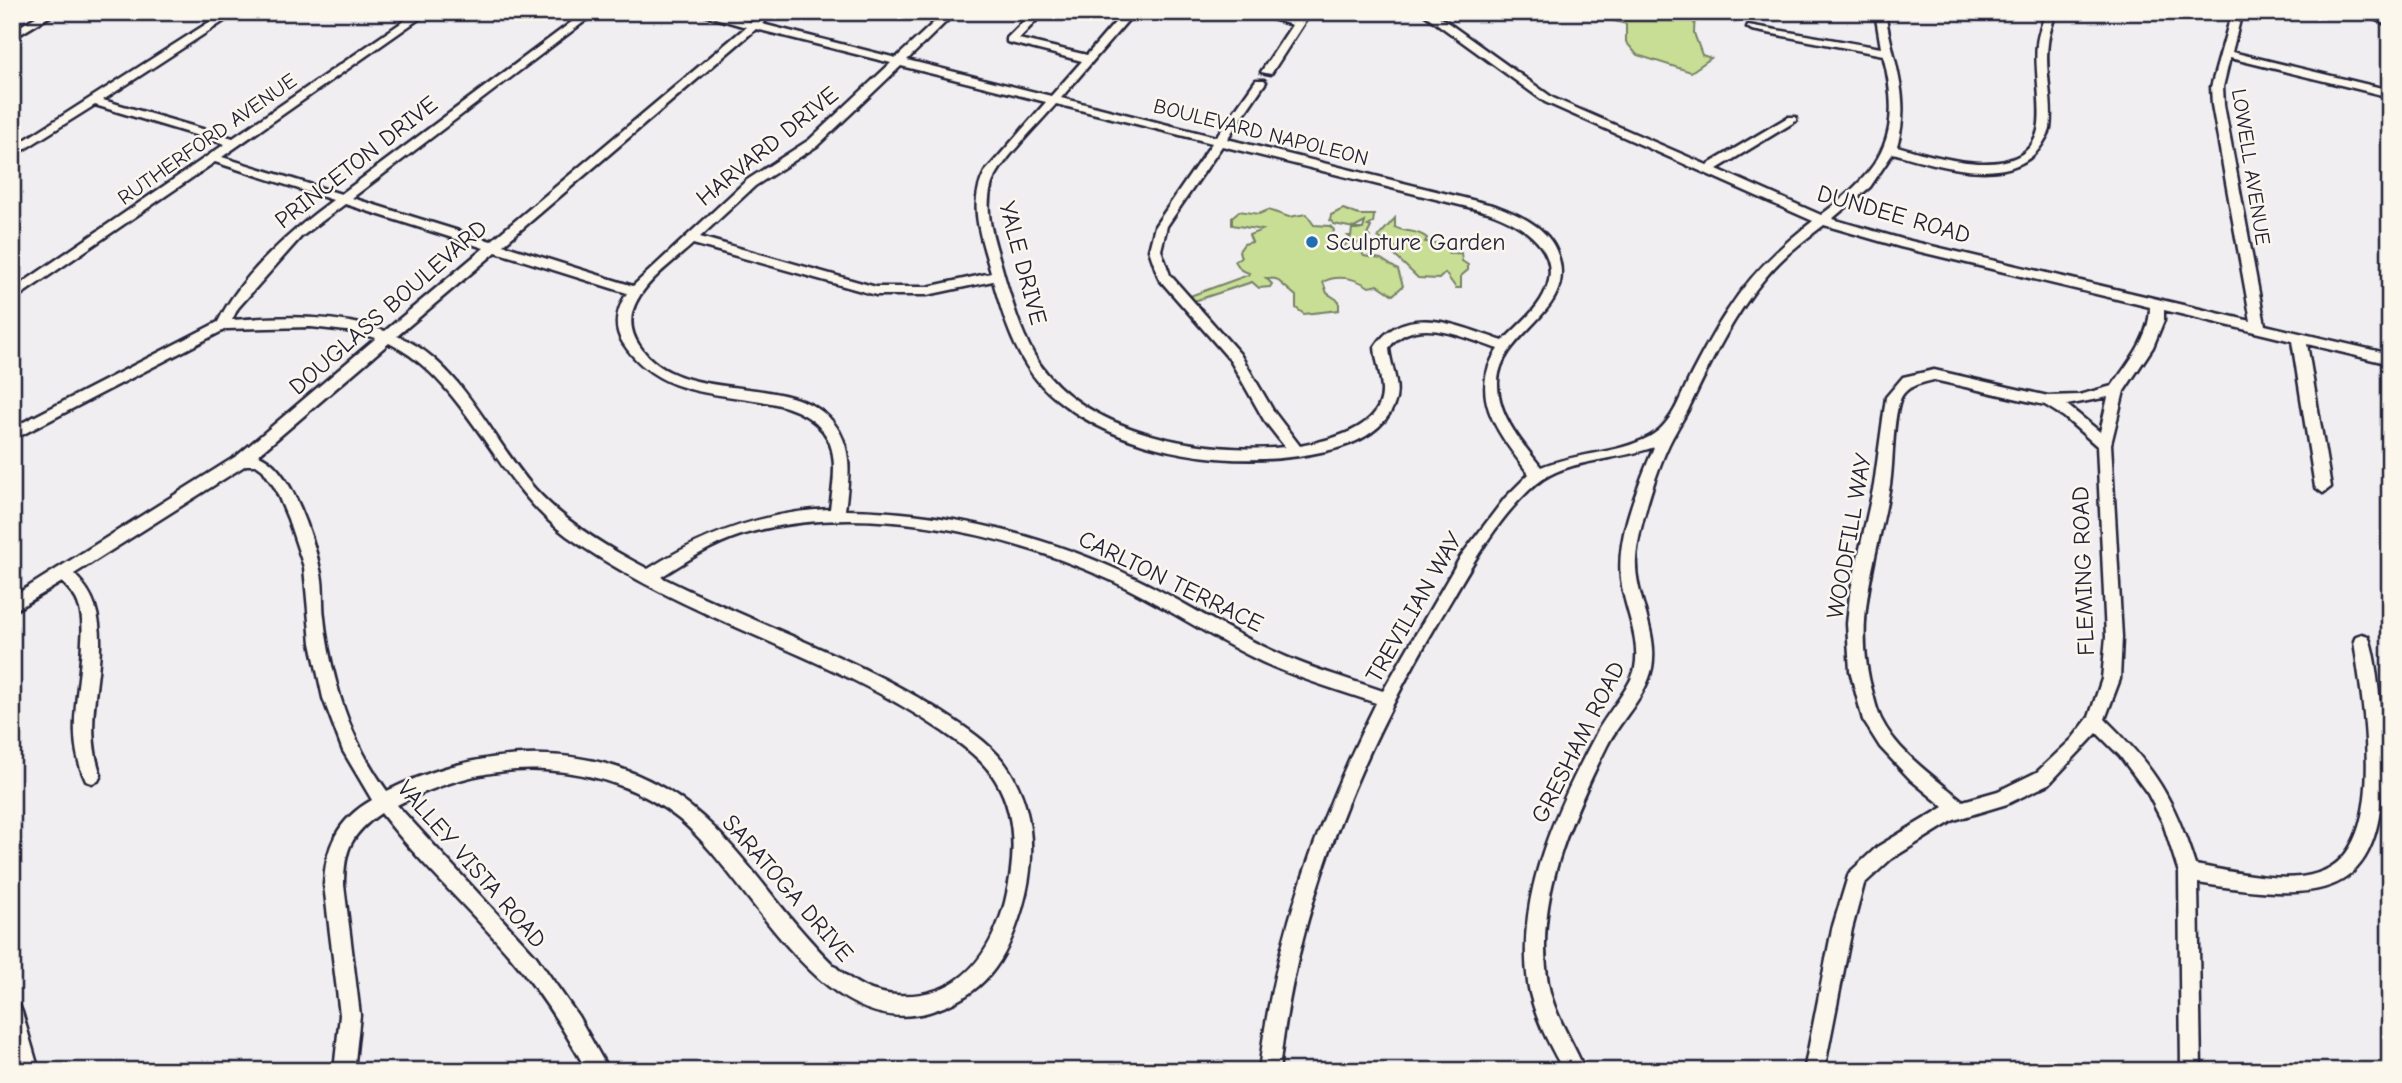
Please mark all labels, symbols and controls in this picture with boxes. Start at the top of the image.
street label: RUTHERFORD AVENUE [113,68,301,210]
street label: HARVARD DRIVE [690,80,844,212]
street label: LOWELL AVENUE [2227,87,2275,247]
street label: PRINCETON DRIVE [269,90,443,234]
street label: BOULEVARD NAPOLEON [1151,94,1371,170]
street label: DUNDEE ROAD [1814,179,1974,249]
street label: YALE DRIVE [993,198,1053,328]
street label: DOUGLASS BOULEVARD [283,213,493,401]
place label: Sculpture Garden [1326,228,1506,256]
marker: Sculpture Garden [1304,234,1320,250]
street label: WOODFILL WAY [1821,450,1877,621]
street label: FLEMING ROAD [2066,486,2100,656]
street label: CARLTON TERRACE [1074,524,1268,638]
street label: TREVILIAN WAY [1360,526,1469,687]
street label: GRESHAM ROAD [1525,657,1631,827]
street label: VALLEY VISTA ROAD [392,775,552,953]
street label: SARATOGA DRIVE [717,809,859,967]

